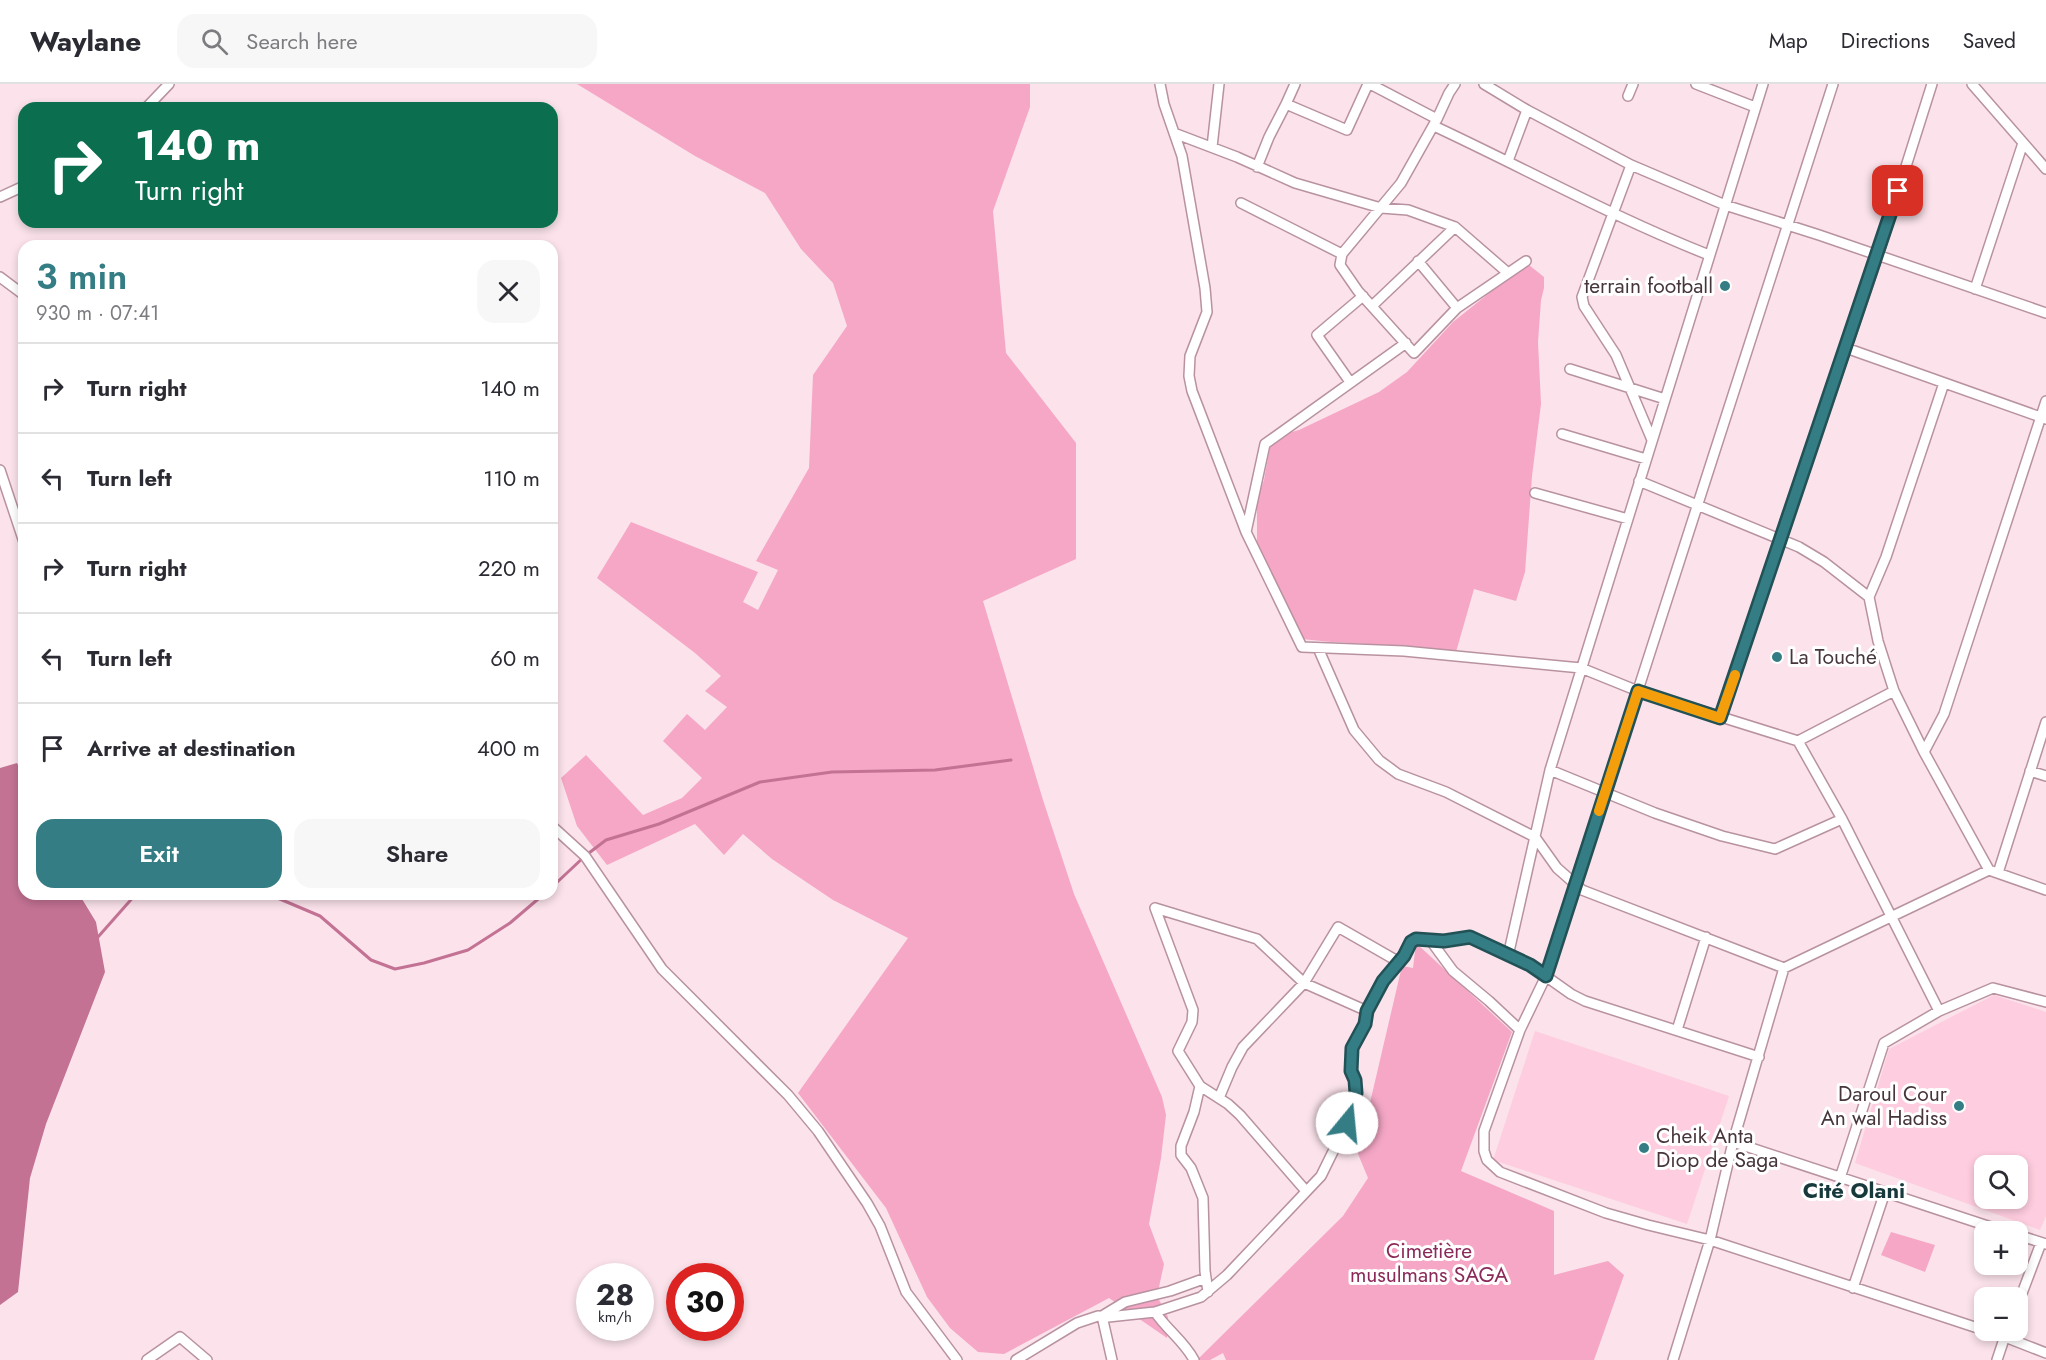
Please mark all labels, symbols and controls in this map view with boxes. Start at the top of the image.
search box [177,14,597,68]
text: Waylane [30,21,141,62]
icon: search [198,25,231,58]
text: Search here [246,25,358,57]
text: Map [1769,26,1808,56]
text: Directions [1841,26,1930,56]
text: Saved [1963,26,2016,56]
text: 140 m [135,115,261,176]
icon: right [36,126,114,204]
pin [1872,165,1923,216]
text: Turn right [135,171,243,210]
icon: arrive [1881,174,1914,207]
text: 3 min [36,250,127,302]
button: close [477,260,540,323]
place label: terrain football [1584,271,1713,301]
marker: terrain football [1718,279,1732,293]
text: 930 m · 07:41 [36,299,159,328]
icon: right [36,372,69,405]
text: Turn right [87,372,187,404]
text: 140 m [480,372,540,404]
icon: left [36,462,69,495]
text: Turn left [87,462,172,494]
text: 110 m [483,462,540,494]
icon: right [36,552,69,585]
text: Turn right [87,552,187,584]
text: 220 m [478,552,540,584]
icon: left [36,642,69,675]
text: Turn left [87,642,172,674]
text: 60 m [490,642,540,674]
place label: La Touché [1789,642,1877,672]
marker: La Touché [1770,650,1784,664]
icon: arrive [36,732,69,765]
text: Arrive at destination [87,732,296,764]
text: 400 m [477,732,540,764]
button: Exit [36,819,282,888]
button: Share [294,819,540,888]
place label: Daroul Cour An wal Hadiss [1821,1079,1948,1133]
position arrow [1315,1091,1379,1155]
marker: Daroul Cour An wal Hadiss [1952,1099,1966,1113]
place label: Cheik Anta Diop de Saga [1656,1121,1778,1175]
marker: Cheik Anta Diop de Saga [1637,1141,1651,1155]
map controls [1974,1155,2028,1341]
button: search [1974,1155,2028,1209]
district label: Cité Olani [1803,1174,1905,1206]
button: + [1974,1221,2028,1275]
park label: Cimetière musulmans SAGA [1350,1236,1508,1290]
speed limit sign: 30 [666,1263,744,1341]
text: 28 [596,1273,634,1316]
button: − [1974,1287,2028,1341]
text: km/h [598,1306,632,1328]

